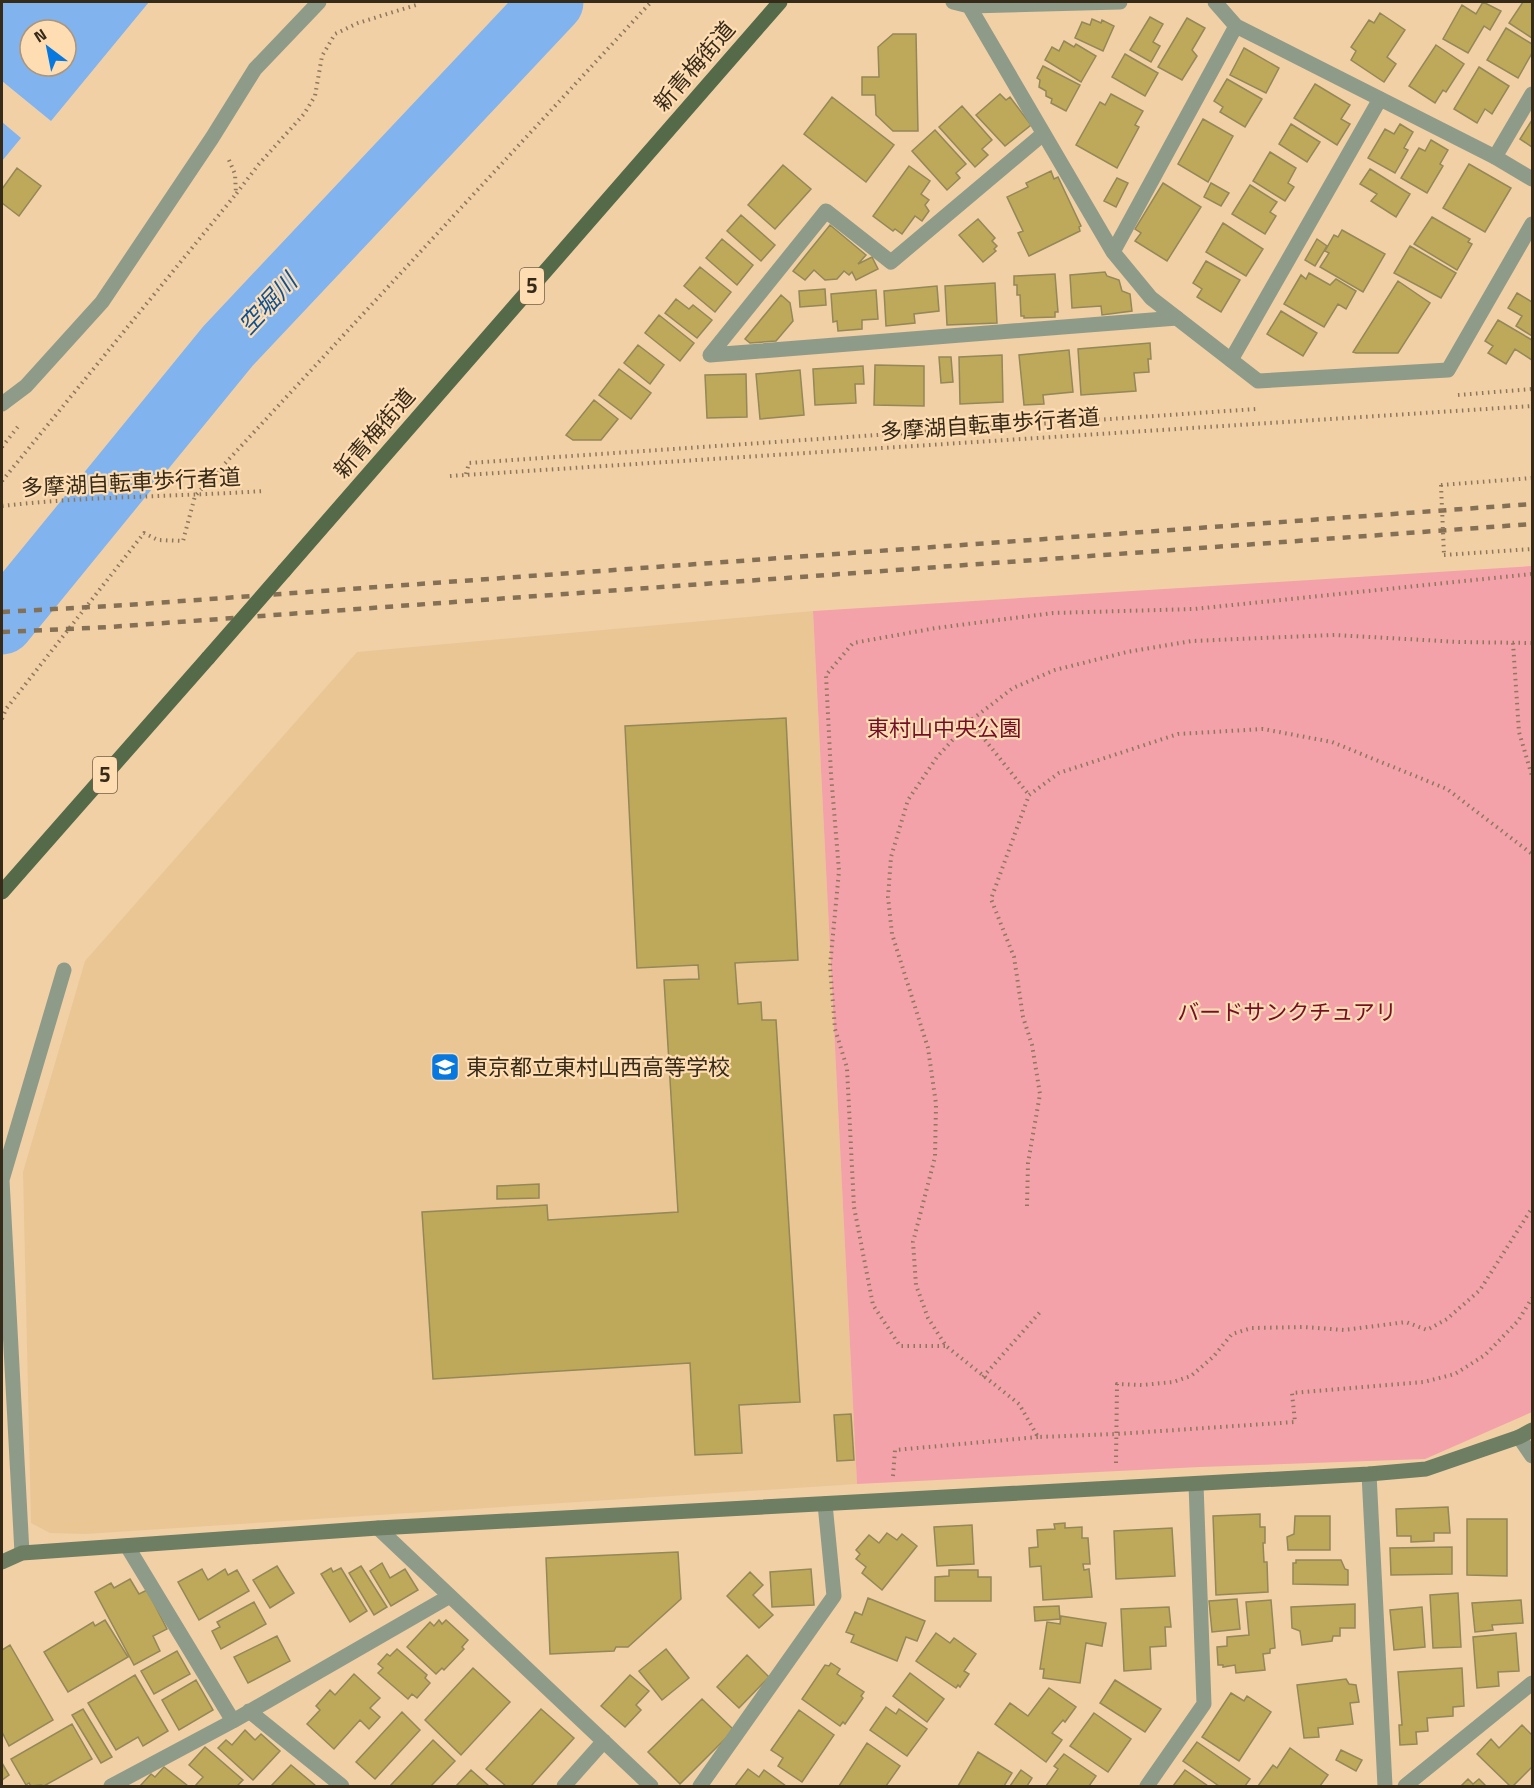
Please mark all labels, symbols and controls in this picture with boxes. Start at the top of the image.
street label: 新青梅街道 [645,13,743,119]
north arrow [18,18,78,78]
text: N [29,22,51,48]
water label: 空堀川 [230,263,307,342]
road number: 5 [520,268,544,304]
street label: 新青梅街道 [325,380,423,486]
street label: 多摩湖自転車歩行者道 [879,399,1101,449]
street label: 多摩湖自転車歩行者道 [20,459,242,505]
park label: 東村山中央公園 [867,711,1021,745]
road number: 5 [93,757,117,793]
park label: バードサンクチュアリ [1177,995,1397,1029]
place label: 東京都立東村山西高等学校 [466,1050,730,1084]
school or university icon: 東京都立東村山西高等学校 [429,1051,461,1083]

